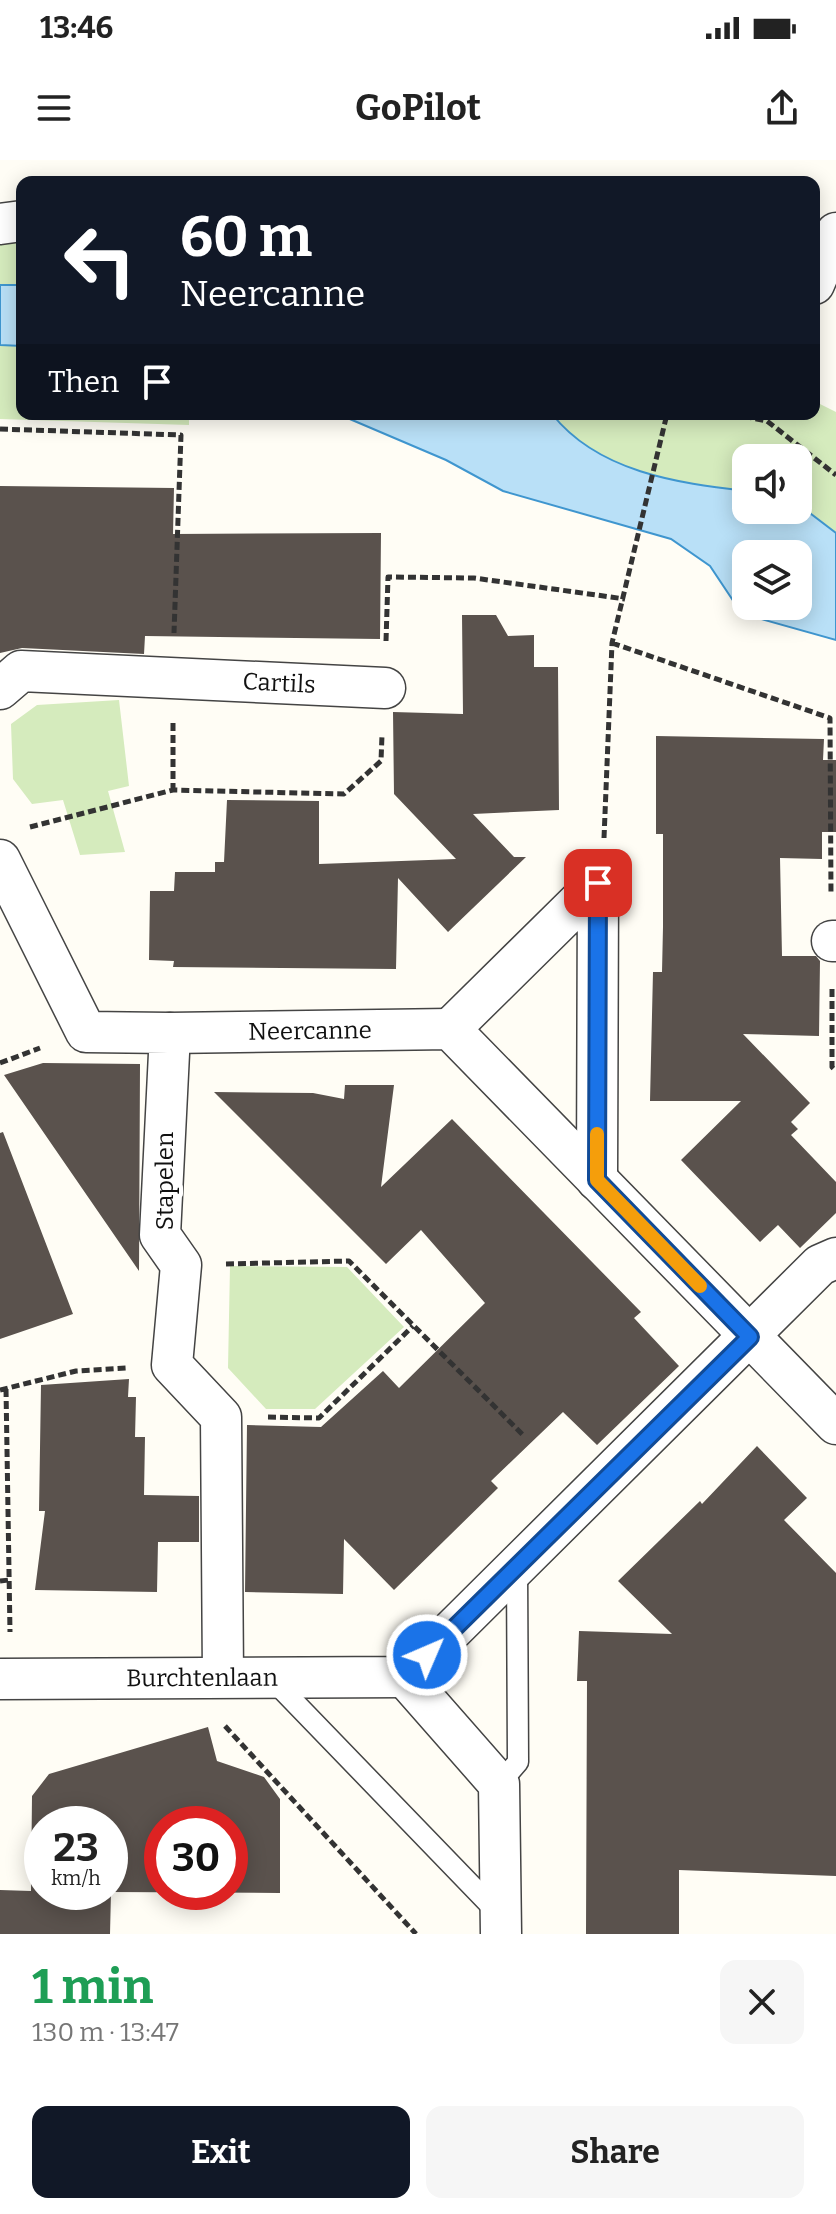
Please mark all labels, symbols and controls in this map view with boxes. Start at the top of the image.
text: 13:46 [40,10,113,46]
icon: menu [32,86,76,130]
text: GoPilot [355,86,481,130]
icon: share [760,86,804,130]
text: 60 m [180,204,312,271]
icon: left [48,208,152,312]
text: Neercanne [180,272,365,316]
icon: arrive [135,360,179,404]
text: Then [48,364,119,400]
map controls [732,444,812,620]
button: sound [732,444,812,524]
button: layers [732,540,812,620]
street label: Cartils [242,667,316,699]
pin [564,849,632,917]
icon: arrive [576,861,620,905]
street label: Neercanne [248,1016,372,1046]
street label: Stapelen [151,1132,179,1230]
position arrow [385,1613,469,1697]
street label: Burchtenlaan [126,1664,278,1692]
speed limit sign: 30 [144,1806,248,1910]
text: 23 [53,1824,99,1872]
text: km/h [51,1866,101,1890]
text: 1 min [32,1958,153,2016]
button: close [720,1960,804,2044]
text: 130 m · 13:47 [32,2017,179,2048]
button: Exit [32,2106,410,2198]
button: Share [426,2106,804,2198]

